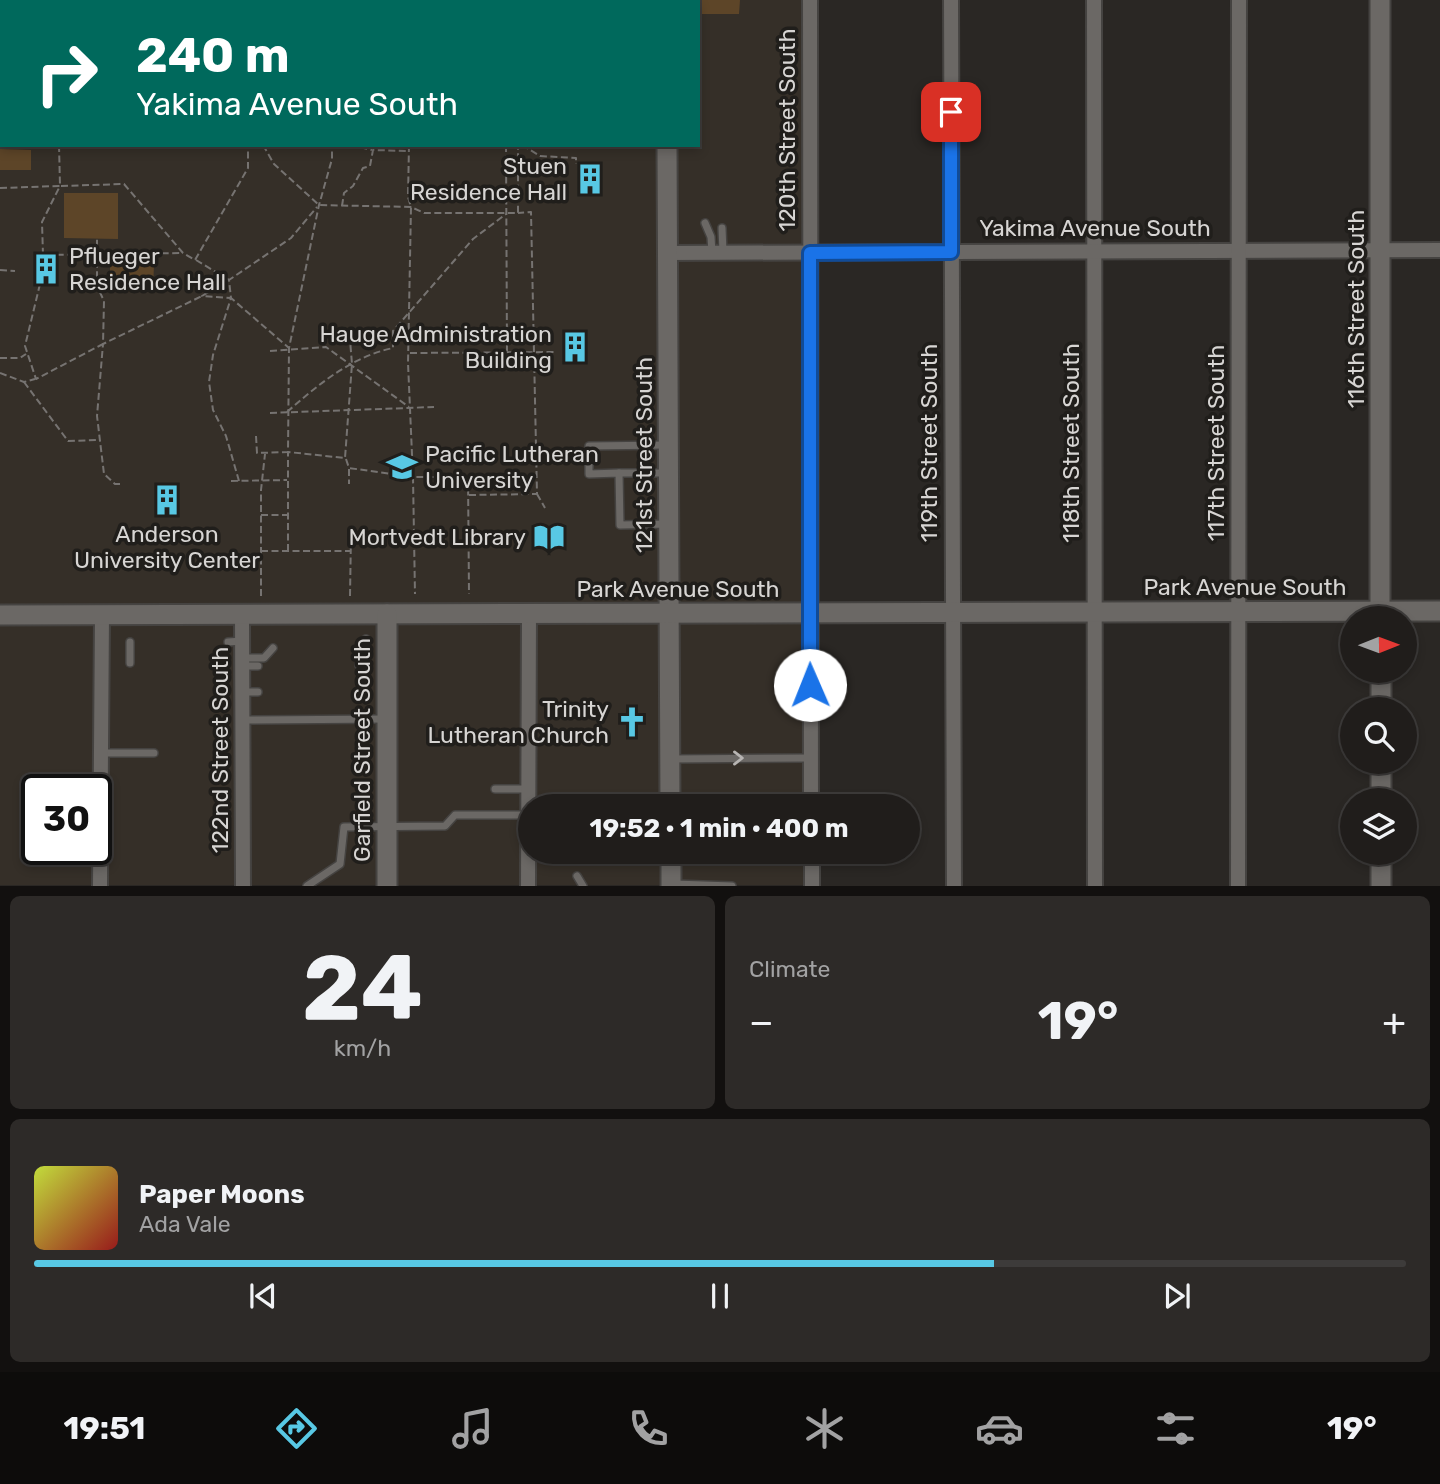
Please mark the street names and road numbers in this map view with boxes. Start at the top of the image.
street label: 120th Street South [773,28,801,232]
street label: 116th Street South [1342,210,1370,408]
street label: Yakima Avenue South [979,214,1211,242]
street label: 118th Street South [1057,343,1085,543]
street label: 119th Street South [915,344,943,542]
street label: 117th Street South [1202,345,1230,541]
street label: 121st Street South [630,357,658,553]
street label: Park Avenue South [1143,573,1347,601]
street label: Park Avenue South [576,575,780,603]
street label: Garfield Street South [348,638,376,862]
street label: 122nd Street South [206,647,234,853]

